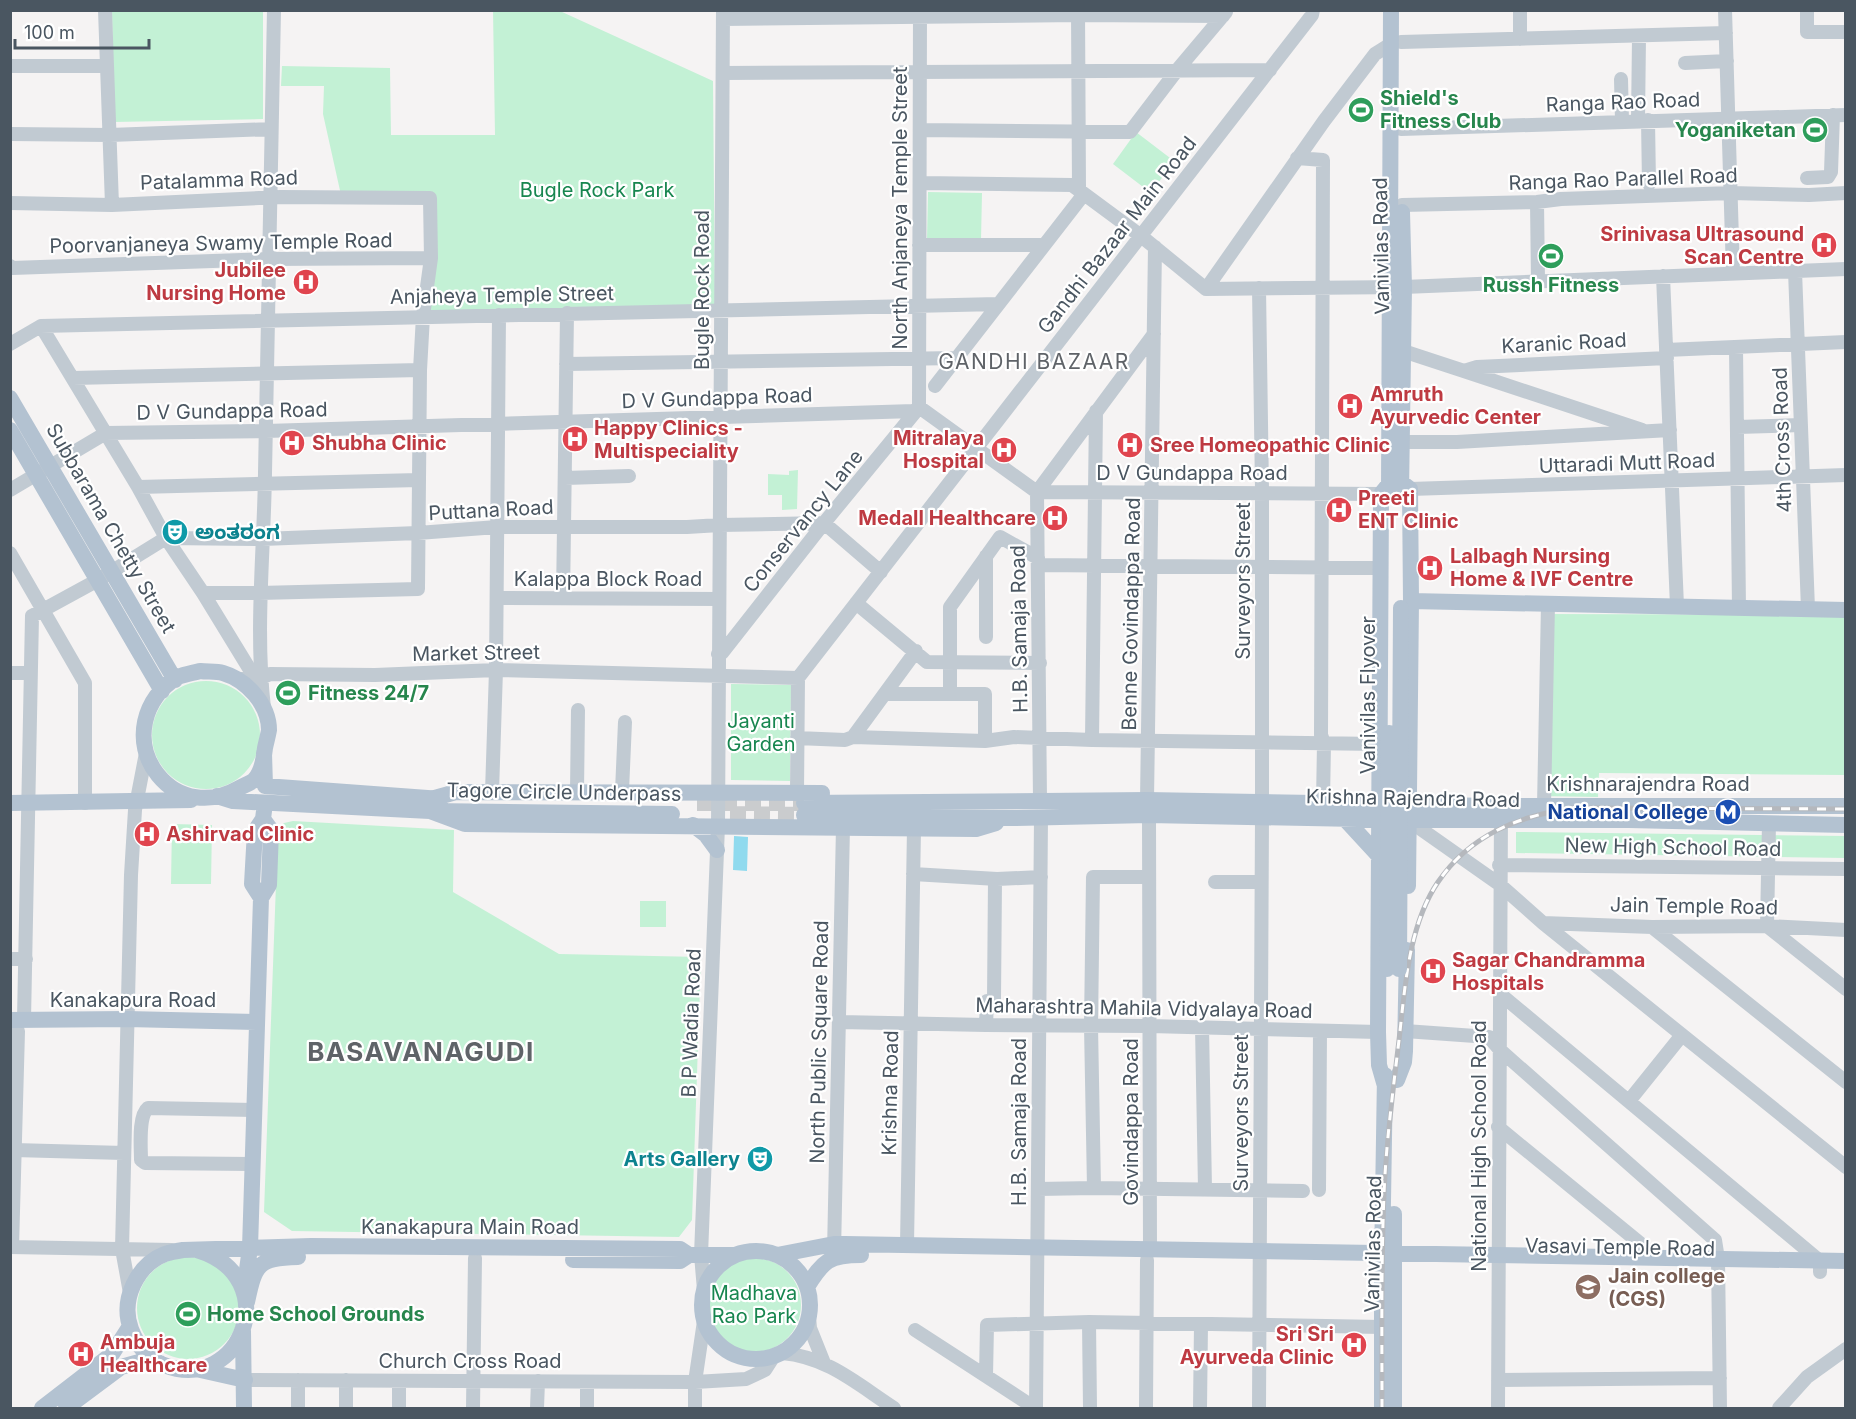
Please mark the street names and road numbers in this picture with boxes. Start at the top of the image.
street label: North Anjaneya Temple Street [888,66,912,350]
street label: Ranga Rao Road [1545,87,1701,117]
street label: Gandhi Bazaar Main Road [1033,132,1201,338]
street label: Ranga Rao Parallel Road [1508,163,1738,195]
street label: Patalamma Road [140,165,298,195]
street label: Vanivilas Road [1368,177,1394,315]
street label: Bugle Rock Road [690,210,714,370]
street label: Poorvanjaneya Swamy Temple Road [49,228,393,258]
street label: Anjaheya Temple Street [390,281,615,309]
street label: Karanic Road [1501,328,1627,358]
street label: 4th Cross Road [1767,367,1797,513]
street label: D V Gundappa Road [621,383,813,413]
street label: D V Gundappa Road [136,397,328,425]
street label: Subbarama Chetty Street [41,419,181,637]
street label: Conservancy Lane [738,445,868,597]
street label: Uttaradi Mutt Road [1538,448,1716,478]
street label: D V Gundappa Road [1096,461,1288,485]
street label: Puttana Road [428,495,554,525]
street label: Benne Govindappa Road [1117,497,1145,731]
street label: Surveyors Street [1231,502,1255,660]
street label: H.B. Samaja Road [1006,545,1032,713]
street label: Kalappa Block Road [514,567,702,591]
street label: Vanivilas Flyover [1356,615,1380,774]
street label: Market Street [412,640,541,666]
street label: Krishnarajendra Road [1546,772,1750,796]
street label: Tagore Circle Underpass [446,778,682,806]
street label: Krishna Rajendra Road [1306,784,1520,812]
street label: New High School Road [1565,833,1781,861]
street label: Jain Temple Road [1610,893,1778,919]
street label: North Public Square Road [805,920,833,1164]
street label: B P Wadia Road [676,948,706,1098]
street label: Kanakapura Road [50,988,216,1012]
street label: Maharashtra Mahila Vidyalaya Road [975,993,1313,1023]
street label: National High School Road [1467,1020,1491,1272]
street label: Krishna Road [877,1030,903,1156]
street label: Surveyors Street [1229,1034,1253,1192]
street label: H.B. Samaja Road [1007,1038,1031,1206]
street label: Govindappa Road [1119,1038,1143,1206]
street label: Vanivilas Road [1360,1175,1386,1313]
street label: Kanakapura Main Road [361,1215,579,1239]
street label: Vasavi Temple Road [1525,1233,1715,1261]
street label: Church Cross Road [378,1349,562,1373]

